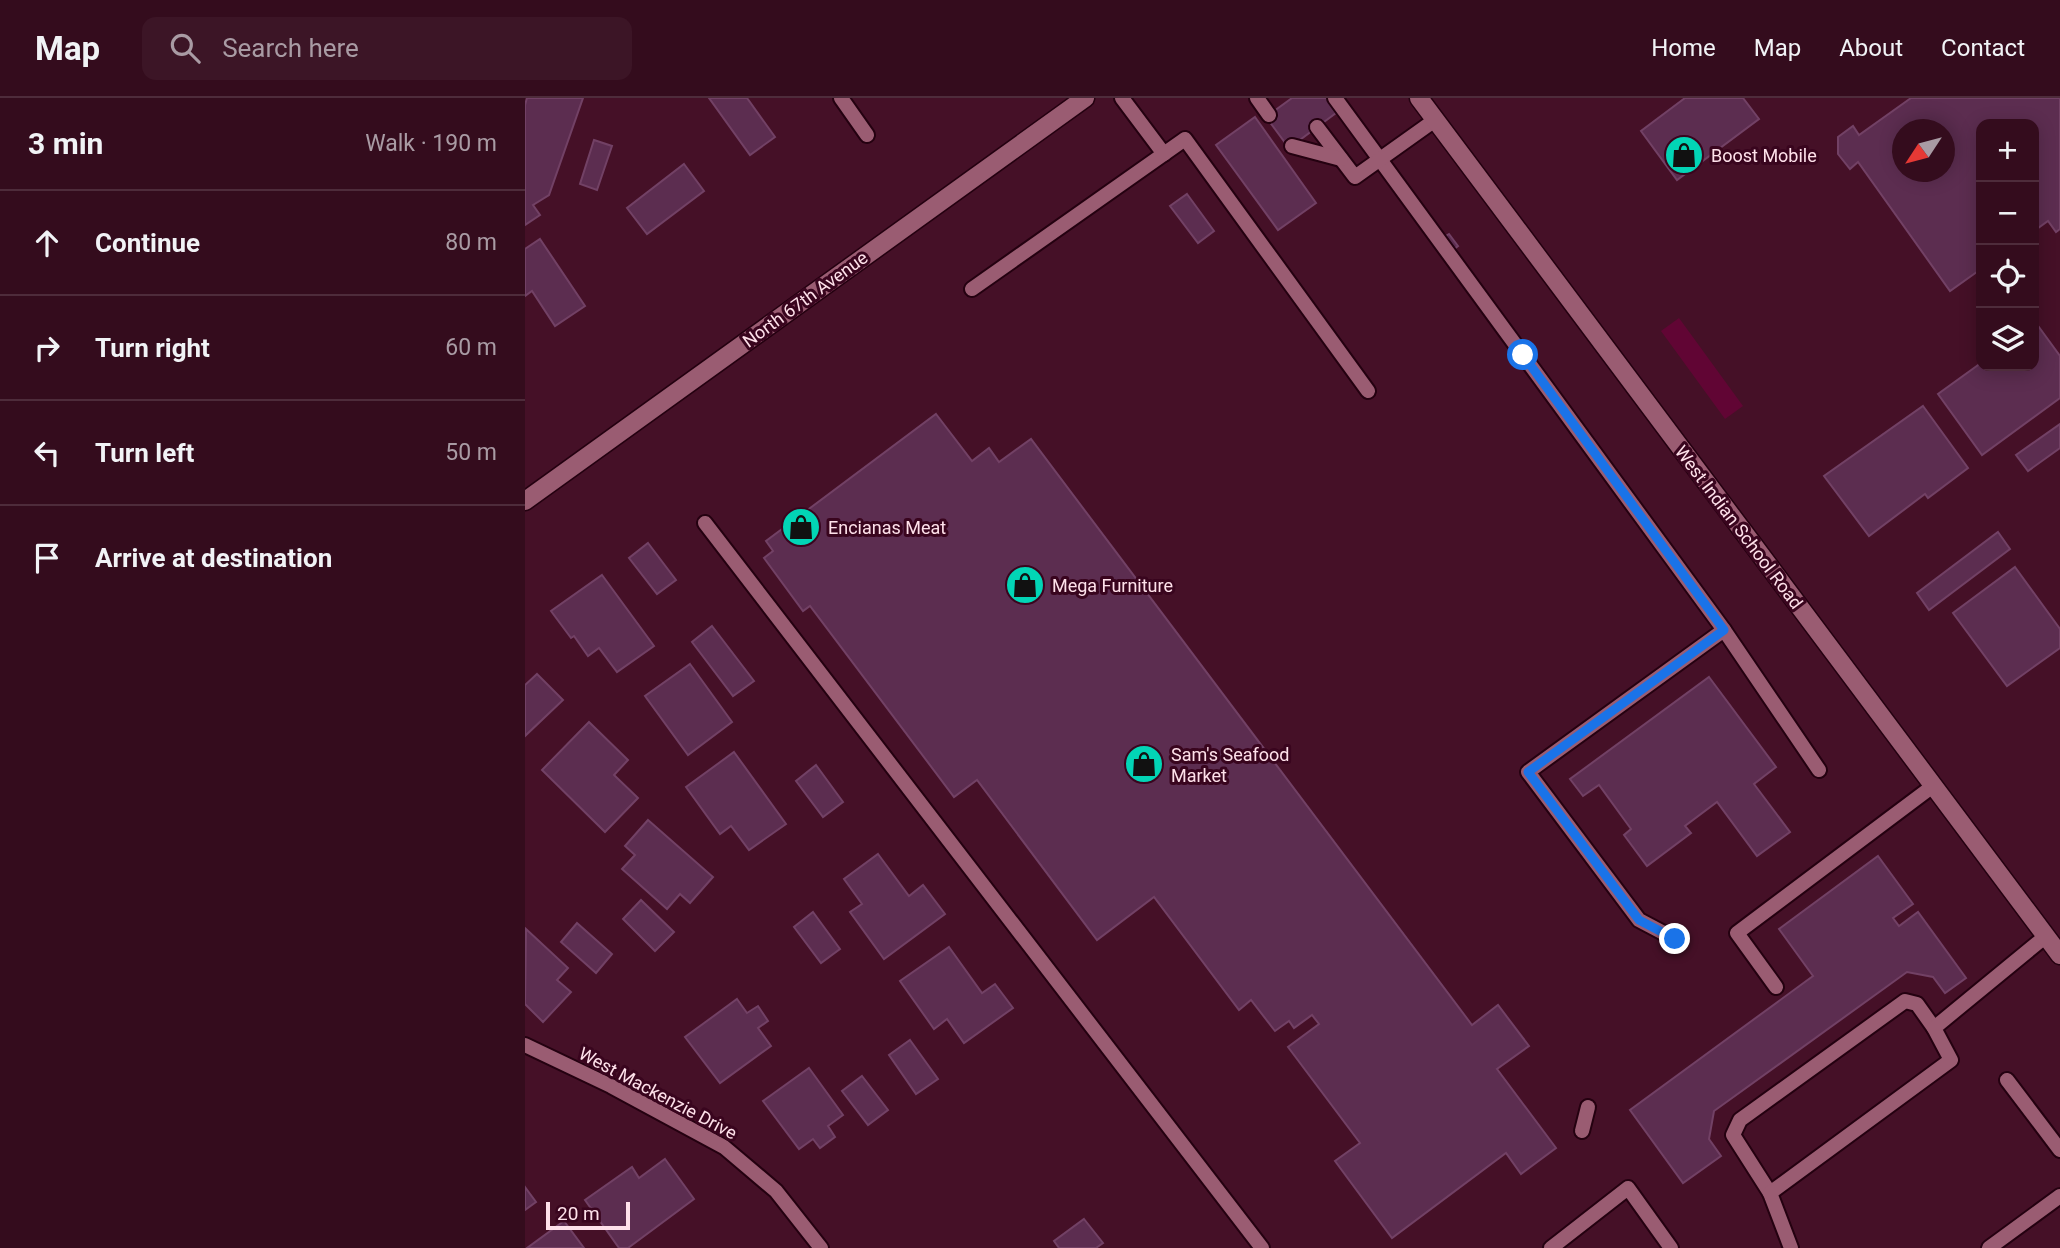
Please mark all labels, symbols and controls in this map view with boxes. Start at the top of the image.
search box [142,17,632,80]
text: Map [35,29,100,68]
icon: search [166,29,204,67]
text: Search here [222,33,359,63]
text: Home [1651,34,1716,62]
text: Map [1754,34,1801,62]
text: About [1839,34,1903,62]
text: Contact [1941,34,2025,62]
north arrow [1892,119,1955,182]
map controls [1976,119,2039,371]
button: + [1976,119,2039,182]
text: 3 min [28,126,103,161]
text: Walk · 190 m [365,130,497,157]
shop icon: Boost Mobile [1663,134,1705,176]
place label: Boost Mobile [1711,145,1817,166]
button: − [1976,182,2039,245]
icon: ahead [28,224,66,262]
text: Continue [95,228,200,258]
text: 80 m [445,229,497,256]
button: locate [1976,245,2039,308]
street label: North 67th Avenue [738,247,872,351]
button: layers [1976,308,2039,371]
icon: right [28,329,66,367]
text: Turn right [95,333,210,363]
text: 60 m [445,334,497,361]
route start [1507,339,1538,370]
icon: left [28,434,66,472]
text: Turn left [95,438,194,468]
text: 50 m [445,439,497,466]
street label: West Indian School Road [1671,441,1807,613]
shop icon: Encianas Meat [780,506,822,548]
place label: Encianas Meat [828,517,946,538]
icon: arrive [28,539,66,577]
text: Arrive at destination [95,543,332,573]
shop icon: Mega Furniture [1004,564,1046,606]
place label: Mega Furniture [1052,575,1173,596]
shop icon: Sam's Seafood Market [1123,743,1165,785]
place label: Sam's Seafood Market [1171,744,1290,786]
route end [1659,923,1690,954]
street label: West Mackenzie Drive [575,1042,741,1144]
scale bar [546,1199,630,1231]
text: 20 m [557,1202,600,1225]

